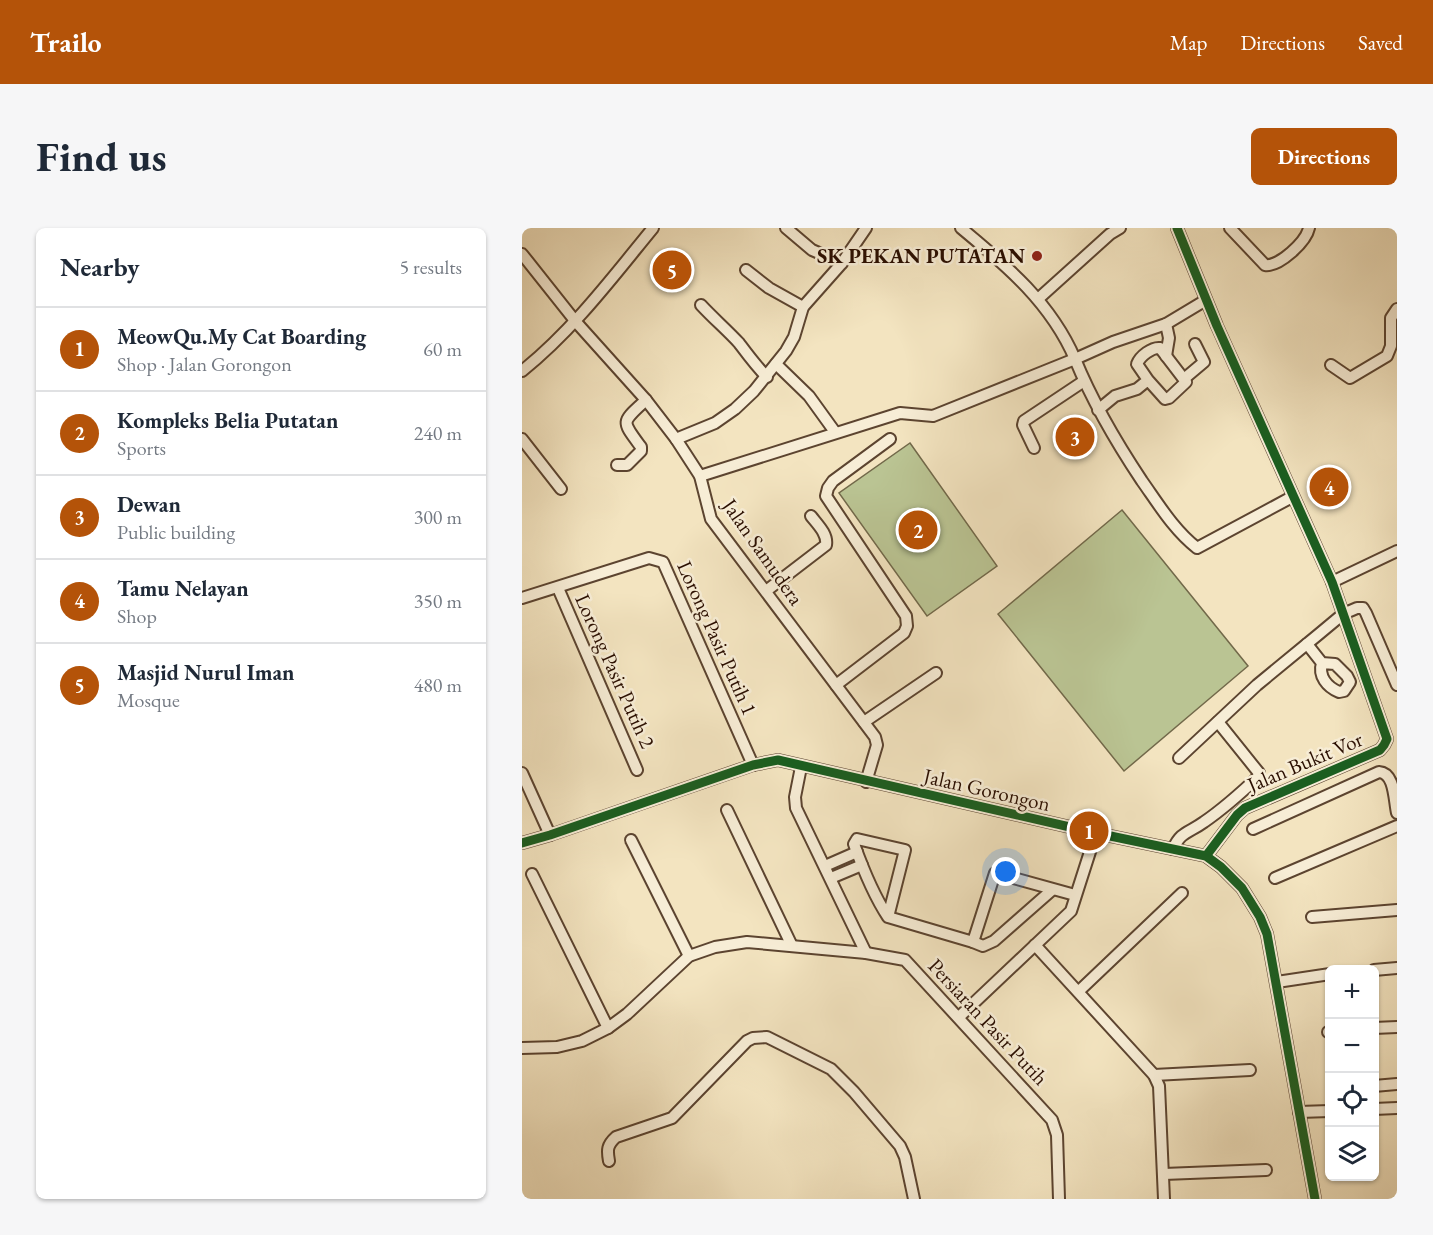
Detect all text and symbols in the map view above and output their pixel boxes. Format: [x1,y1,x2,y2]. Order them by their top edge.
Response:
text: Trailo [30,24,102,60]
text: Map [1170,29,1207,56]
text: Directions [1240,29,1325,56]
text: Saved [1358,29,1403,56]
button: Directions [1251,128,1397,185]
text: Find us [36,129,167,184]
place label: SK PEKAN PUTATAN [817,242,1025,269]
pin: 5 [652,248,692,292]
marker: SK PEKAN PUTATAN [1030,249,1044,263]
text: Nearby [60,250,140,284]
text: 5 results [399,254,462,280]
text: MeowQu.My Cat Boarding [117,322,366,351]
text: 1 [74,336,85,362]
text: 60 m [423,336,462,362]
text: Shop · Jalan Gorongon [117,351,292,377]
text: Kompleks Belia Putatan [117,406,338,435]
pin: 3 [1056,414,1094,460]
text: 2 [74,420,85,446]
text: 240 m [414,420,462,446]
text: Sports [117,435,166,461]
pin: 4 [1310,464,1348,510]
text: Dewan [117,490,181,519]
street label: Jalan Samudera [716,492,810,611]
text: 3 [74,504,85,530]
text: 300 m [414,504,462,530]
pin: 2 [898,508,938,552]
text: Public building [117,519,235,545]
street label: Lorong Pasir Putih 1 [671,556,764,719]
text: Tamu Nelayan [117,574,249,603]
text: 4 [74,588,85,614]
text: 350 m [414,588,462,614]
street label: Lorong Pasir Putih 2 [569,589,662,752]
text: Shop [117,603,157,629]
text: Masjid Nurul Iman [117,658,295,687]
text: 5 [74,672,85,698]
text: 480 m [414,672,462,698]
text: Mosque [117,687,180,713]
street label: Jalan Bukit Vor [1241,725,1367,799]
street label: Jalan Gorongon [919,761,1053,817]
pin: 1 [1070,808,1108,854]
your location [991,857,1020,886]
street label: Persiaran Pasir Putih [923,952,1054,1091]
map controls [1325,965,1379,1181]
button: + [1325,965,1379,1019]
button: − [1325,1019,1379,1073]
button: locate [1325,1073,1379,1127]
button: layers [1325,1127,1379,1181]

